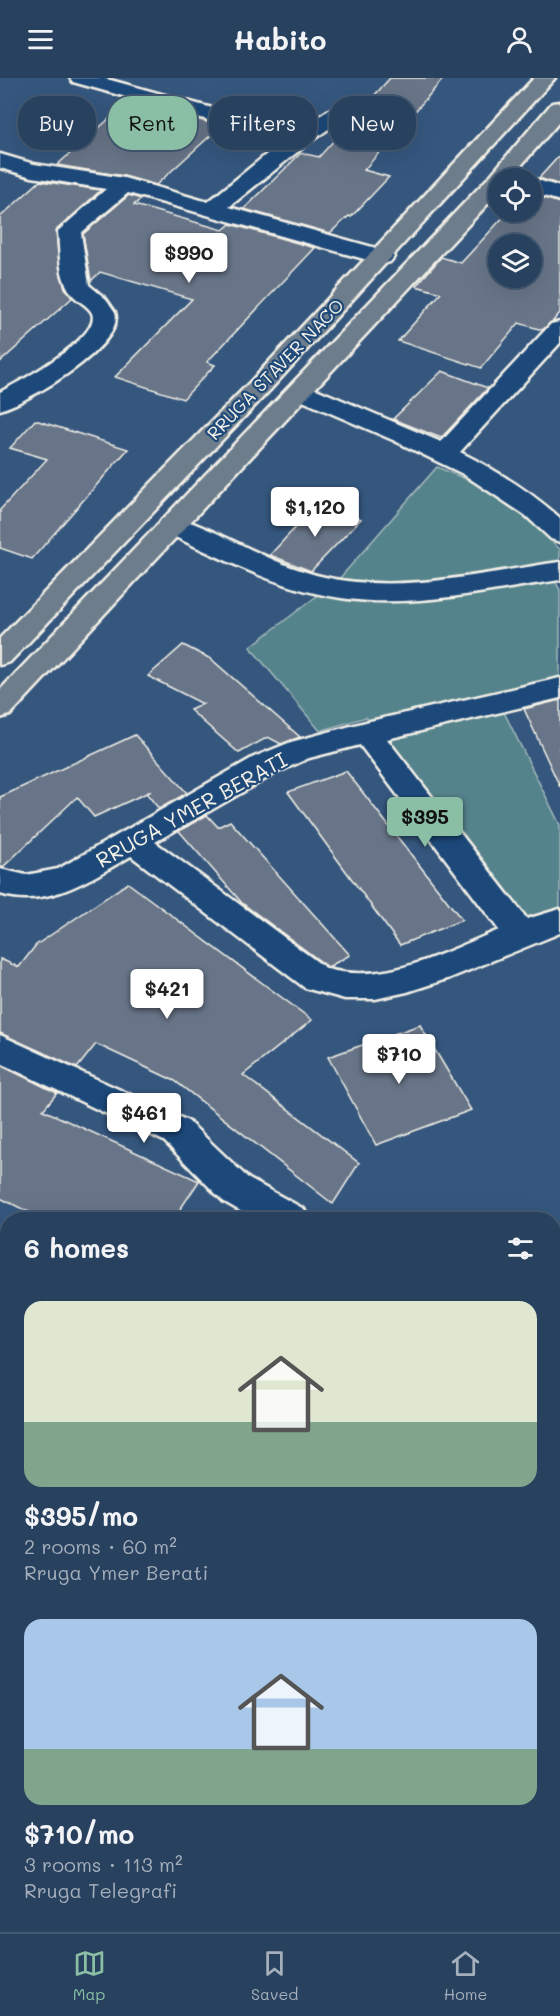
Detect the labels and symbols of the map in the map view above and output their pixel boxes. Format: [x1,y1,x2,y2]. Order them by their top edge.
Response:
pin: $990 [153,233,225,284]
street label: RRUGA STAVER NACO [201,293,349,445]
pin: $1,120 [266,487,364,538]
street label: RRUGA YMER BERATI [91,745,291,873]
pin: $395 [389,797,461,848]
pin: $421 [131,969,203,1020]
pin: $710 [363,1034,435,1085]
pin: $461 [108,1093,180,1144]

